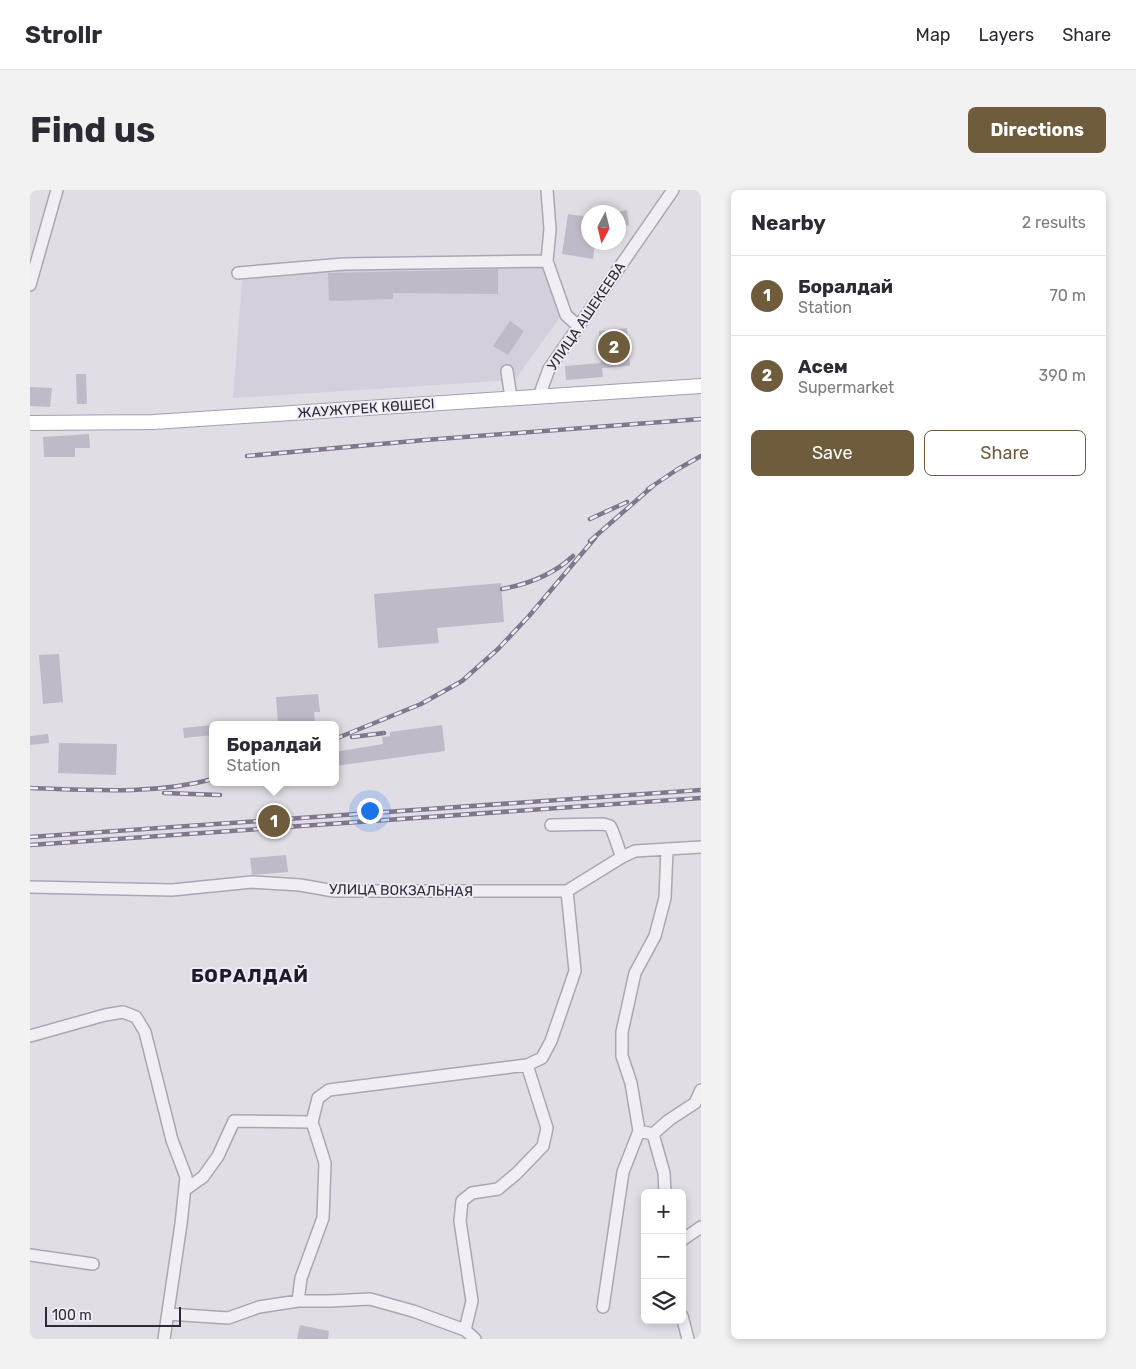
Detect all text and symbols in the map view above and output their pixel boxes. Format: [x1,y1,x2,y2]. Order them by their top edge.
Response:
text: Strollr [25,21,102,49]
text: Map [916,24,951,46]
text: Layers [979,24,1034,46]
text: Share [1062,24,1111,46]
button: Directions [968,107,1106,153]
text: Find us [30,109,155,151]
north arrow [581,205,626,250]
text: Nearby [751,210,826,235]
text: 2 results [1022,213,1086,232]
street label: УЛИЦА АШЕКЕЕВА [544,258,629,374]
text: Боралдай [798,275,893,298]
text: 1 [763,286,771,305]
text: 70 m [1049,286,1086,305]
text: Station [798,298,852,317]
pin: 2 [598,328,630,366]
text: Асем [798,355,848,378]
text: 2 [762,366,772,385]
text: 390 m [1039,366,1086,385]
text: Supermarket [798,378,894,397]
street label: ЖАУЖҮРЕК КӨШЕСІ [297,395,435,422]
button: Save [751,430,914,476]
button: Share [924,430,1086,476]
popup [209,721,339,786]
text: Боралдай [227,733,321,756]
text: Station [227,756,281,775]
your location [357,798,383,824]
pin: 1 [258,802,290,840]
street label: УЛИЦА ВОКЗАЛЬНАЯ [329,881,473,900]
district label: БОРАЛДАЙ [191,964,309,987]
map controls [641,1189,686,1324]
button: + [641,1189,686,1234]
button: − [641,1234,686,1279]
button: layers [641,1279,686,1324]
scale bar [45,1304,181,1327]
text: 100 m [52,1307,92,1324]

